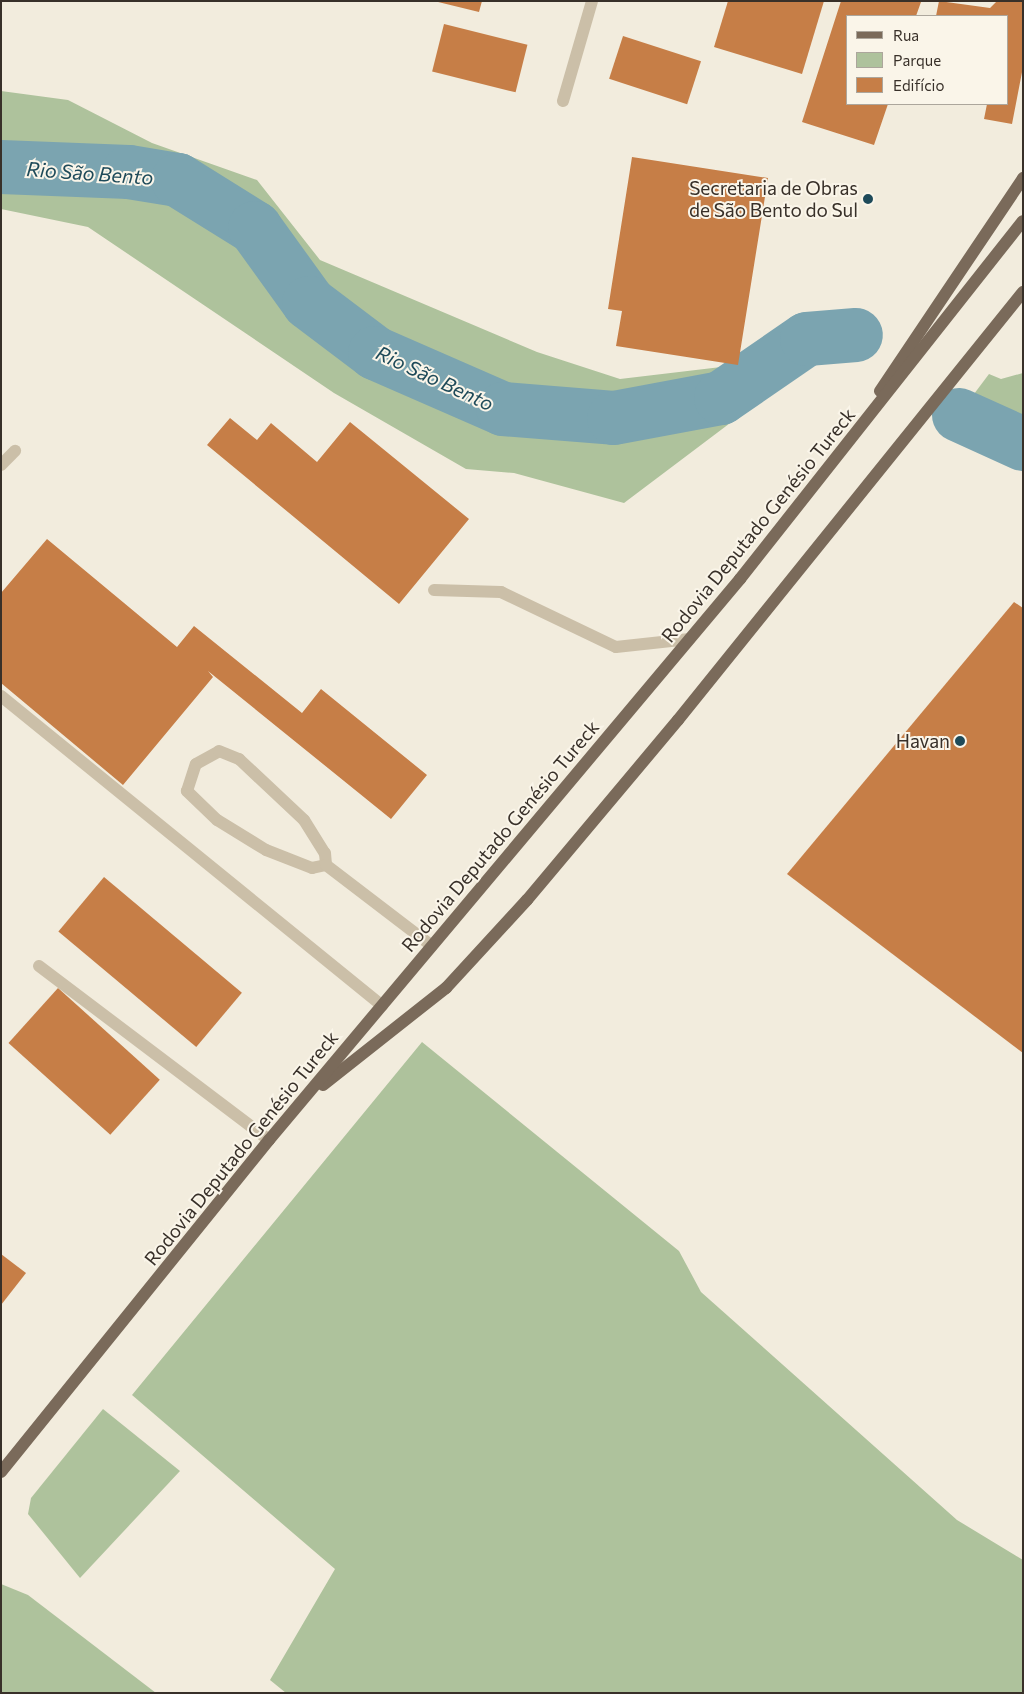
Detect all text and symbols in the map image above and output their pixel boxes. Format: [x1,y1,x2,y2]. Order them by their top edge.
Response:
legend [846,15,1009,105]
text: Rua [893,26,919,44]
text: Parque [893,51,941,69]
text: Edifício [893,76,944,94]
water label: Rio São Bento [26,157,154,189]
place label: Secretaria de Obras de São Bento do Sul [689,177,858,221]
marker: Secretaria de Obras de São Bento do Sul [862,193,874,205]
water label: Rio São Bento [372,340,498,416]
street label: Rodovia Deputado Genésio Tureck [656,403,860,647]
street label: Rodovia Deputado Genésio Tureck [397,716,603,956]
place label: Havan [896,730,950,752]
marker: Havan [954,735,966,747]
street label: Rodovia Deputado Genésio Tureck [139,1026,343,1270]

